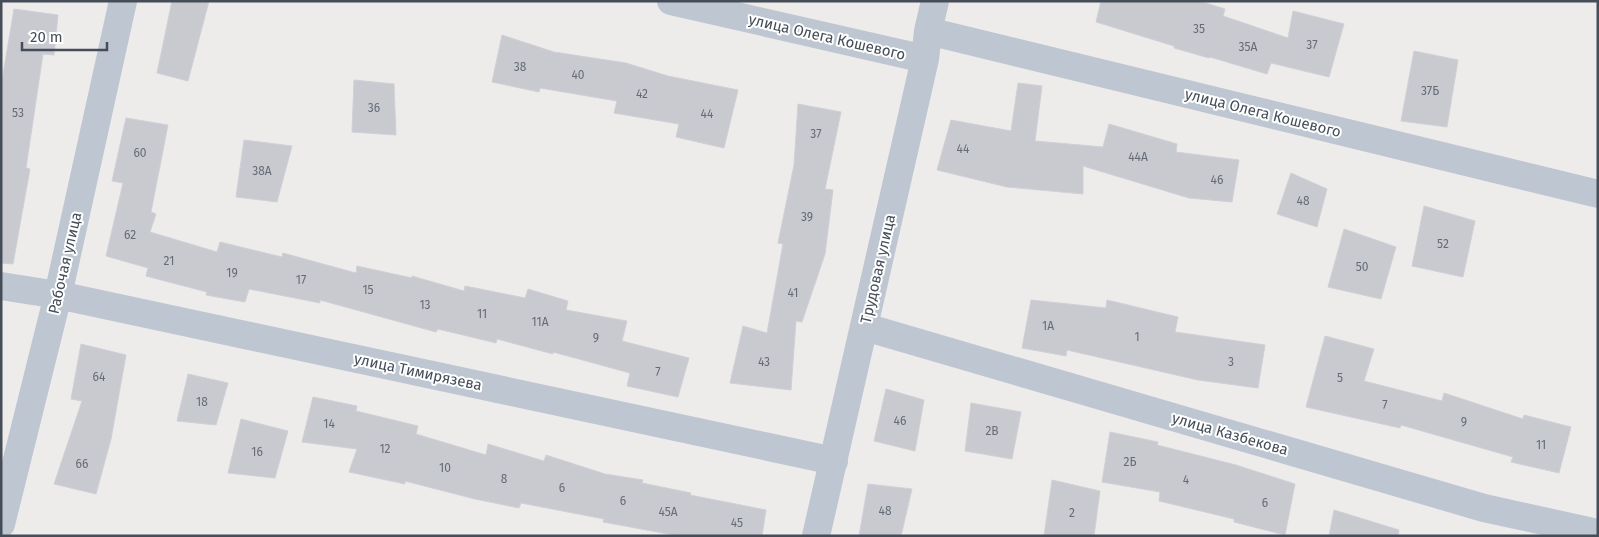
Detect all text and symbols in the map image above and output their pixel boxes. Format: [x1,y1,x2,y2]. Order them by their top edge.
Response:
street label: улица Олега Кошевого [747,10,907,64]
scale bar [22,20,108,52]
house number: 35 [1193,22,1205,36]
text: 20 m [30,28,63,46]
house number: 37 [1306,38,1318,52]
house number: 35А [1239,40,1258,54]
house number: 38 [514,60,527,74]
house number: 40 [571,68,585,82]
house number: 37Б [1421,84,1439,98]
street label: улица Олега Кошевого [1183,85,1343,141]
house number: 42 [636,87,648,101]
house number: 36 [368,101,380,115]
house number: 53 [12,106,24,120]
house number: 44 [701,107,714,121]
house number: 37 [810,127,822,141]
house number: 44 [957,142,970,156]
house number: 60 [133,146,147,160]
house number: 44А [1128,150,1148,164]
house number: 38А [252,164,272,178]
house number: 46 [1211,173,1223,187]
house number: 48 [1297,194,1310,208]
street label: Рабочая улица [45,210,85,316]
house number: 39 [801,210,813,224]
street label: Трудовая улица [857,213,899,325]
house number: 62 [124,228,136,242]
house number: 52 [1437,237,1449,251]
house number: 21 [164,254,174,268]
house number: 50 [1356,260,1369,274]
house number: 19 [226,266,238,280]
house number: 17 [296,273,306,287]
house number: 15 [362,283,374,297]
house number: 41 [788,286,798,300]
house number: 13 [419,298,431,312]
house number: 11 [477,307,487,321]
house number: 11А [531,315,549,329]
house number: 1А [1042,319,1054,333]
house number: 1 [1134,330,1140,344]
house number: 9 [593,331,599,345]
street label: улица Тимирязева [352,350,484,394]
house number: 43 [758,355,770,369]
house number: 3 [1228,355,1234,369]
house number: 7 [655,365,661,379]
house number: 64 [93,370,106,384]
house number: 5 [1337,371,1343,385]
house number: 18 [196,395,208,409]
house number: 7 [1382,398,1388,412]
street label: улица Казбекова [1170,409,1290,459]
house number: 46 [894,414,906,428]
house number: 9 [1461,415,1467,429]
house number: 14 [323,417,335,431]
house number: 2В [985,424,999,438]
house number: 11 [1536,438,1546,452]
house number: 12 [379,442,391,456]
house number: 16 [251,445,263,459]
house number: 2Б [1124,455,1136,469]
house number: 66 [76,457,88,471]
house number: 10 [439,461,451,475]
house number: 8 [501,472,508,486]
house number: 4 [1183,473,1190,487]
house number: 6 [559,481,565,495]
house number: 6 [620,494,626,508]
house number: 6 [1262,496,1268,510]
house number: 48 [879,504,892,518]
house number: 45А [658,505,678,519]
house number: 2 [1069,506,1075,520]
house number: 45 [731,516,743,530]

